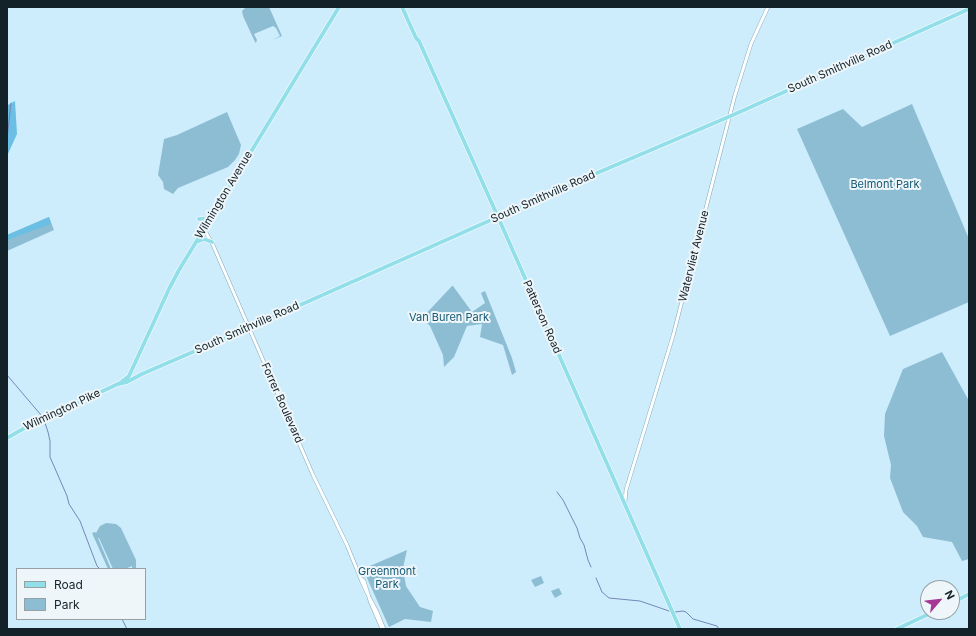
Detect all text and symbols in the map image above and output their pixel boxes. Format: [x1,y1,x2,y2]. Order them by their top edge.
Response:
street label: South Smithville Road [786,38,894,96]
street label: Wilmington Avenue [193,149,255,241]
street label: South Smithville Road [489,168,597,226]
park label: Belmont Park [850,178,920,192]
street label: Watervliet Avenue [676,209,712,303]
street label: Patterson Road [520,278,564,356]
street label: South Smithville Road [193,299,301,357]
park label: Van Buren Park [409,311,489,325]
street label: Forrer Boulevard [258,361,306,445]
street label: Wilmington Pike [21,386,103,434]
park label: Greenmont Park [358,565,416,591]
legend [16,568,146,620]
text: Road [54,577,83,592]
north arrow [920,580,960,620]
text: N [942,588,958,602]
text: Park [54,597,80,612]

